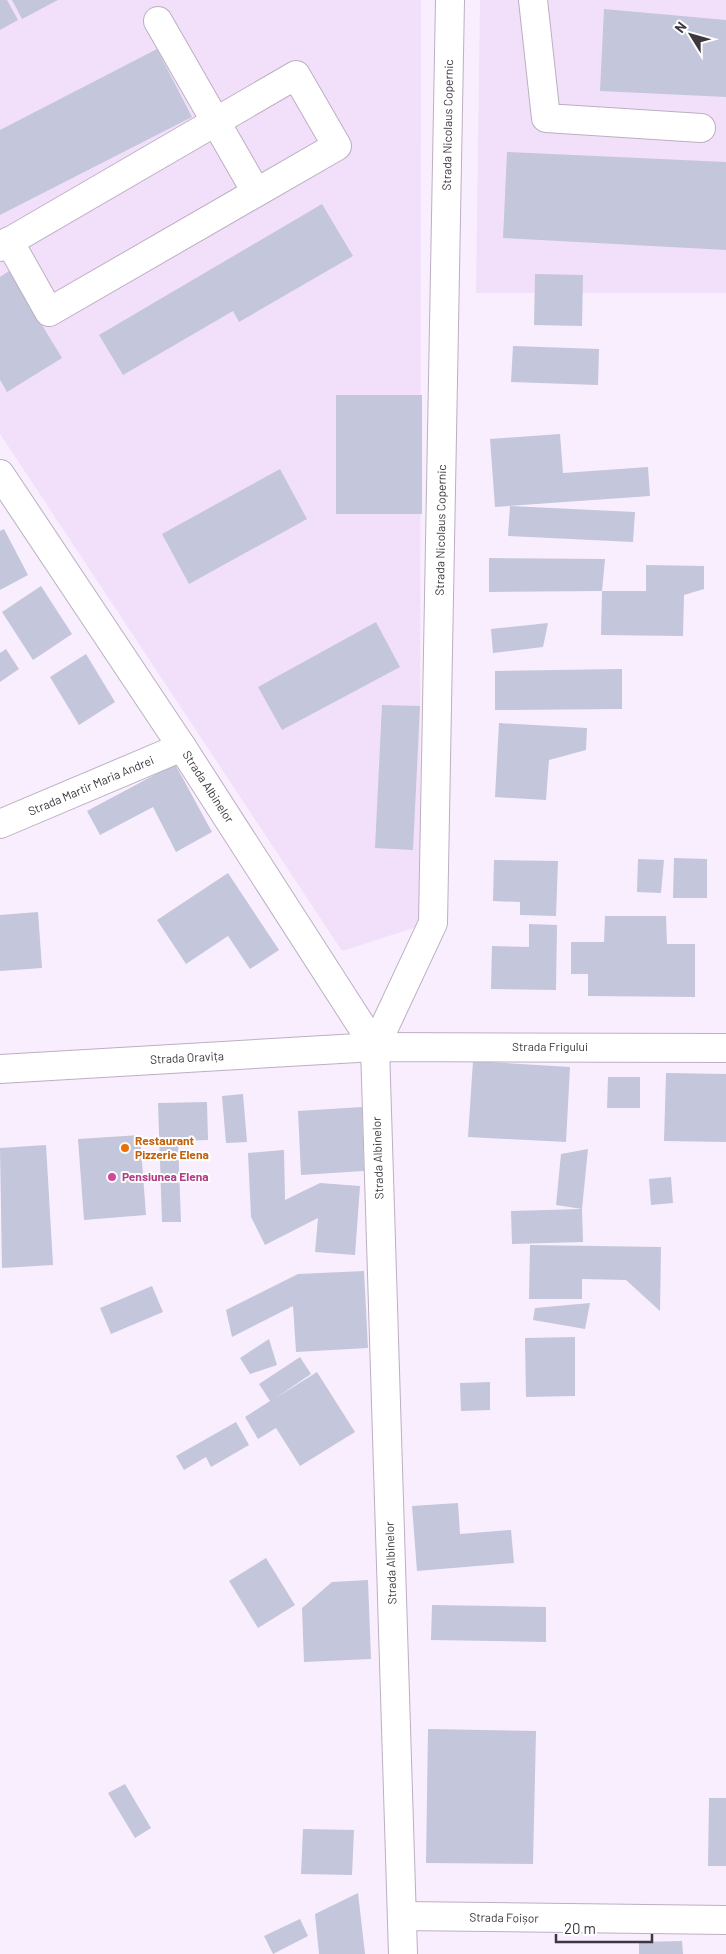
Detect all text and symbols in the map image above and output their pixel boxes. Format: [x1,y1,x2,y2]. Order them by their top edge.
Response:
north arrow [666,10,716,60]
text: N [671,18,690,36]
street label: Strada Nicolaus Copernic [439,59,455,191]
street label: Strada Nicolaus Copernic [432,464,448,596]
street label: Strada Albinelor [180,748,238,826]
street label: Strada Martir Maria Andrei [26,752,156,818]
street label: Strada Frigului [512,1039,588,1053]
street label: Strada Oravița [150,1048,224,1066]
street label: Strada Albinelor [369,1116,385,1200]
place label: Restaurant Pizzerie Elena [135,1133,209,1161]
marker: Restaurant Pizzerie Elena [119,1142,131,1154]
place label: Pensiunea Elena [122,1169,209,1183]
marker: Pensiunea Elena [106,1171,118,1183]
street label: Strada Albinelor [382,1521,398,1605]
street label: Strada Foișor [469,1909,540,1925]
scale bar [556,1912,652,1944]
text: 20 m [564,1919,596,1937]

